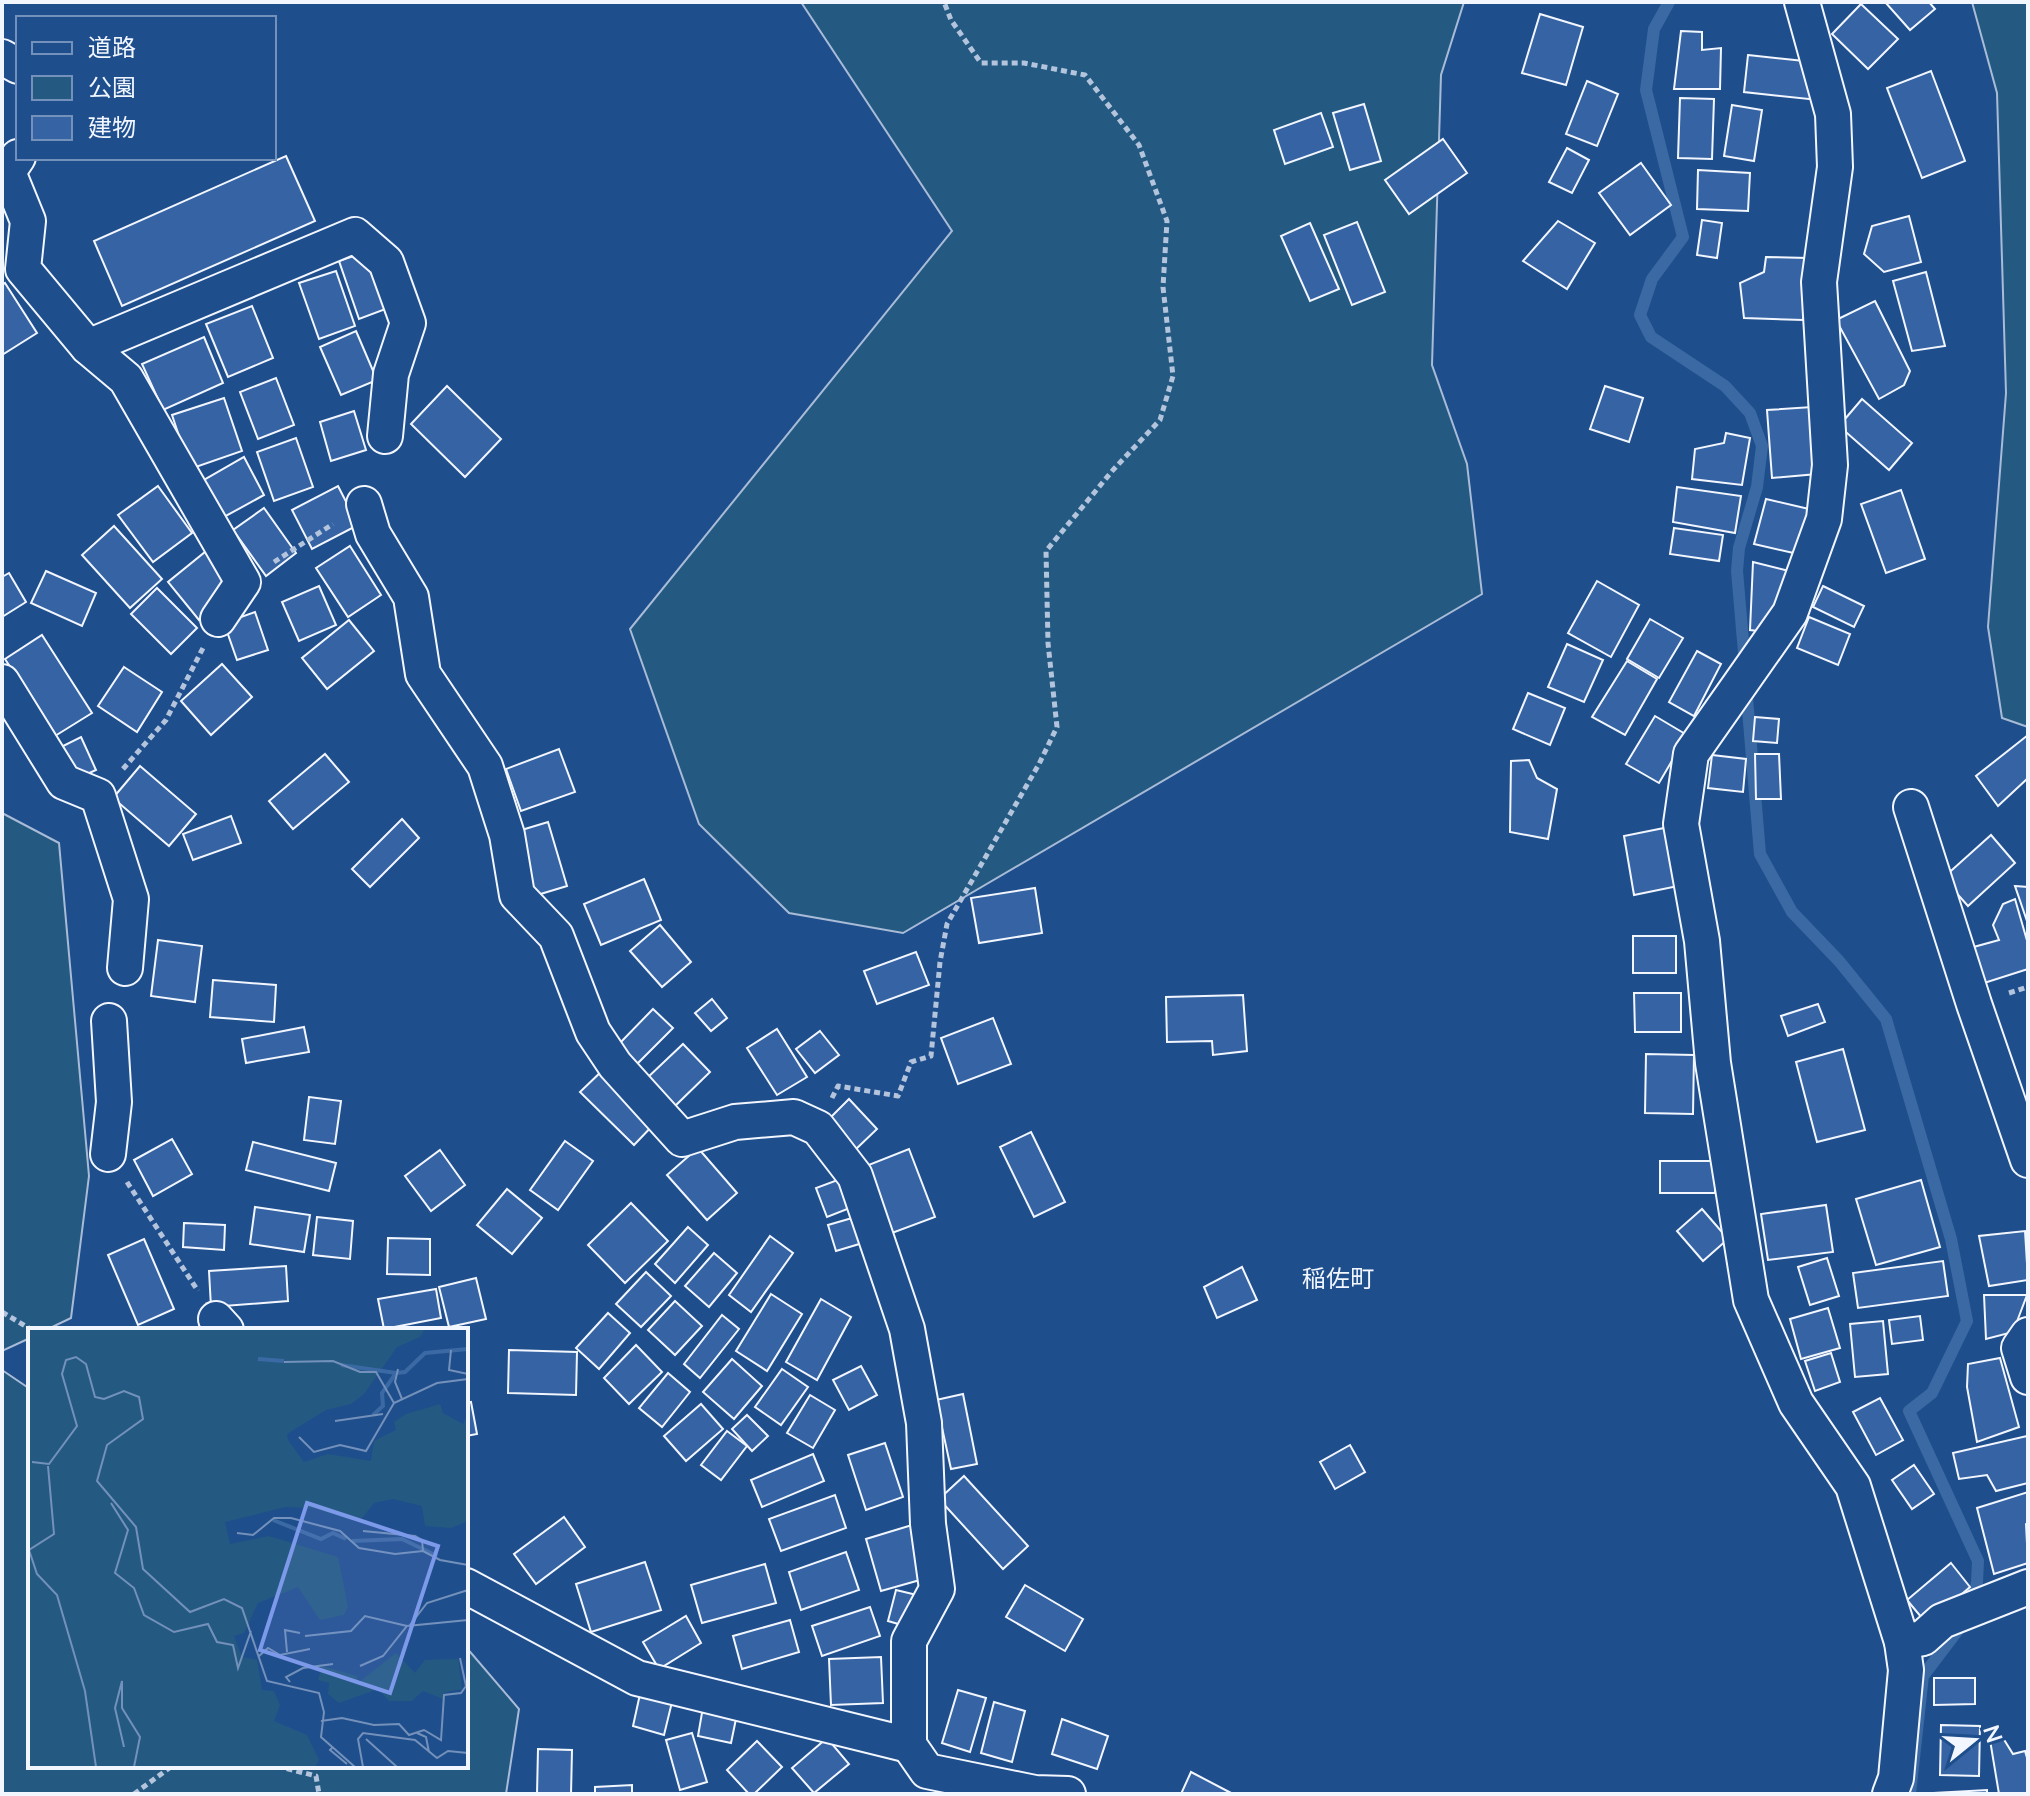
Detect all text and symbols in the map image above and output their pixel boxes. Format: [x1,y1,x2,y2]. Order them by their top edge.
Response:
legend [16,16,276,160]
text: 道路 [88,32,136,61]
text: 公園 [88,72,136,101]
text: 建物 [88,112,136,141]
district label: 稲佐町 [1302,1263,1374,1292]
inset map [28,1328,468,1768]
north arrow [1934,1700,2014,1780]
text: N [1978,1721,2009,1746]

